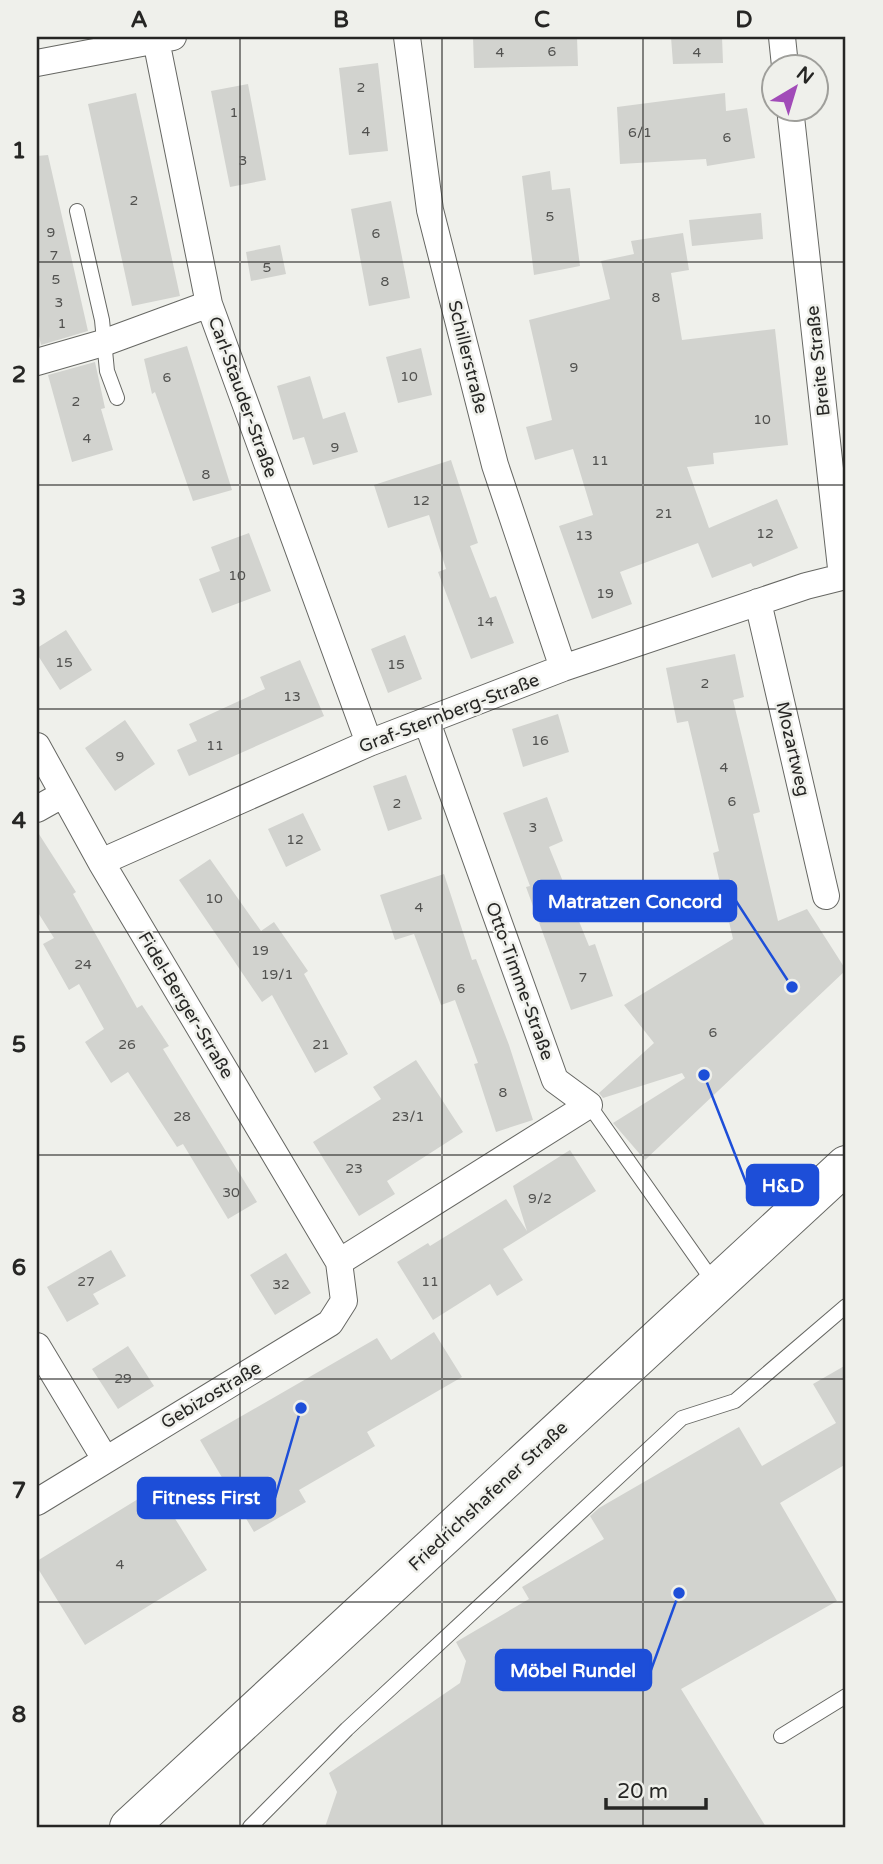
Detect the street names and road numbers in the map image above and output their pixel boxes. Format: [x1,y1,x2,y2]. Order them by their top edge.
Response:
street label: Schillerstraße [443,298,493,416]
street label: Breite Straße [801,305,835,417]
street label: Carl-Stauder-Straße [204,314,282,480]
street label: Graf-Sternberg-Straße [356,668,542,758]
street label: Mozartweg [771,700,815,798]
street label: Otto-Timme-Straße [481,899,559,1063]
street label: Fidel-Berger-Straße [133,927,239,1083]
street label: Gebizostraße [157,1356,265,1434]
street label: Friedrichshafener Straße [404,1416,572,1576]

